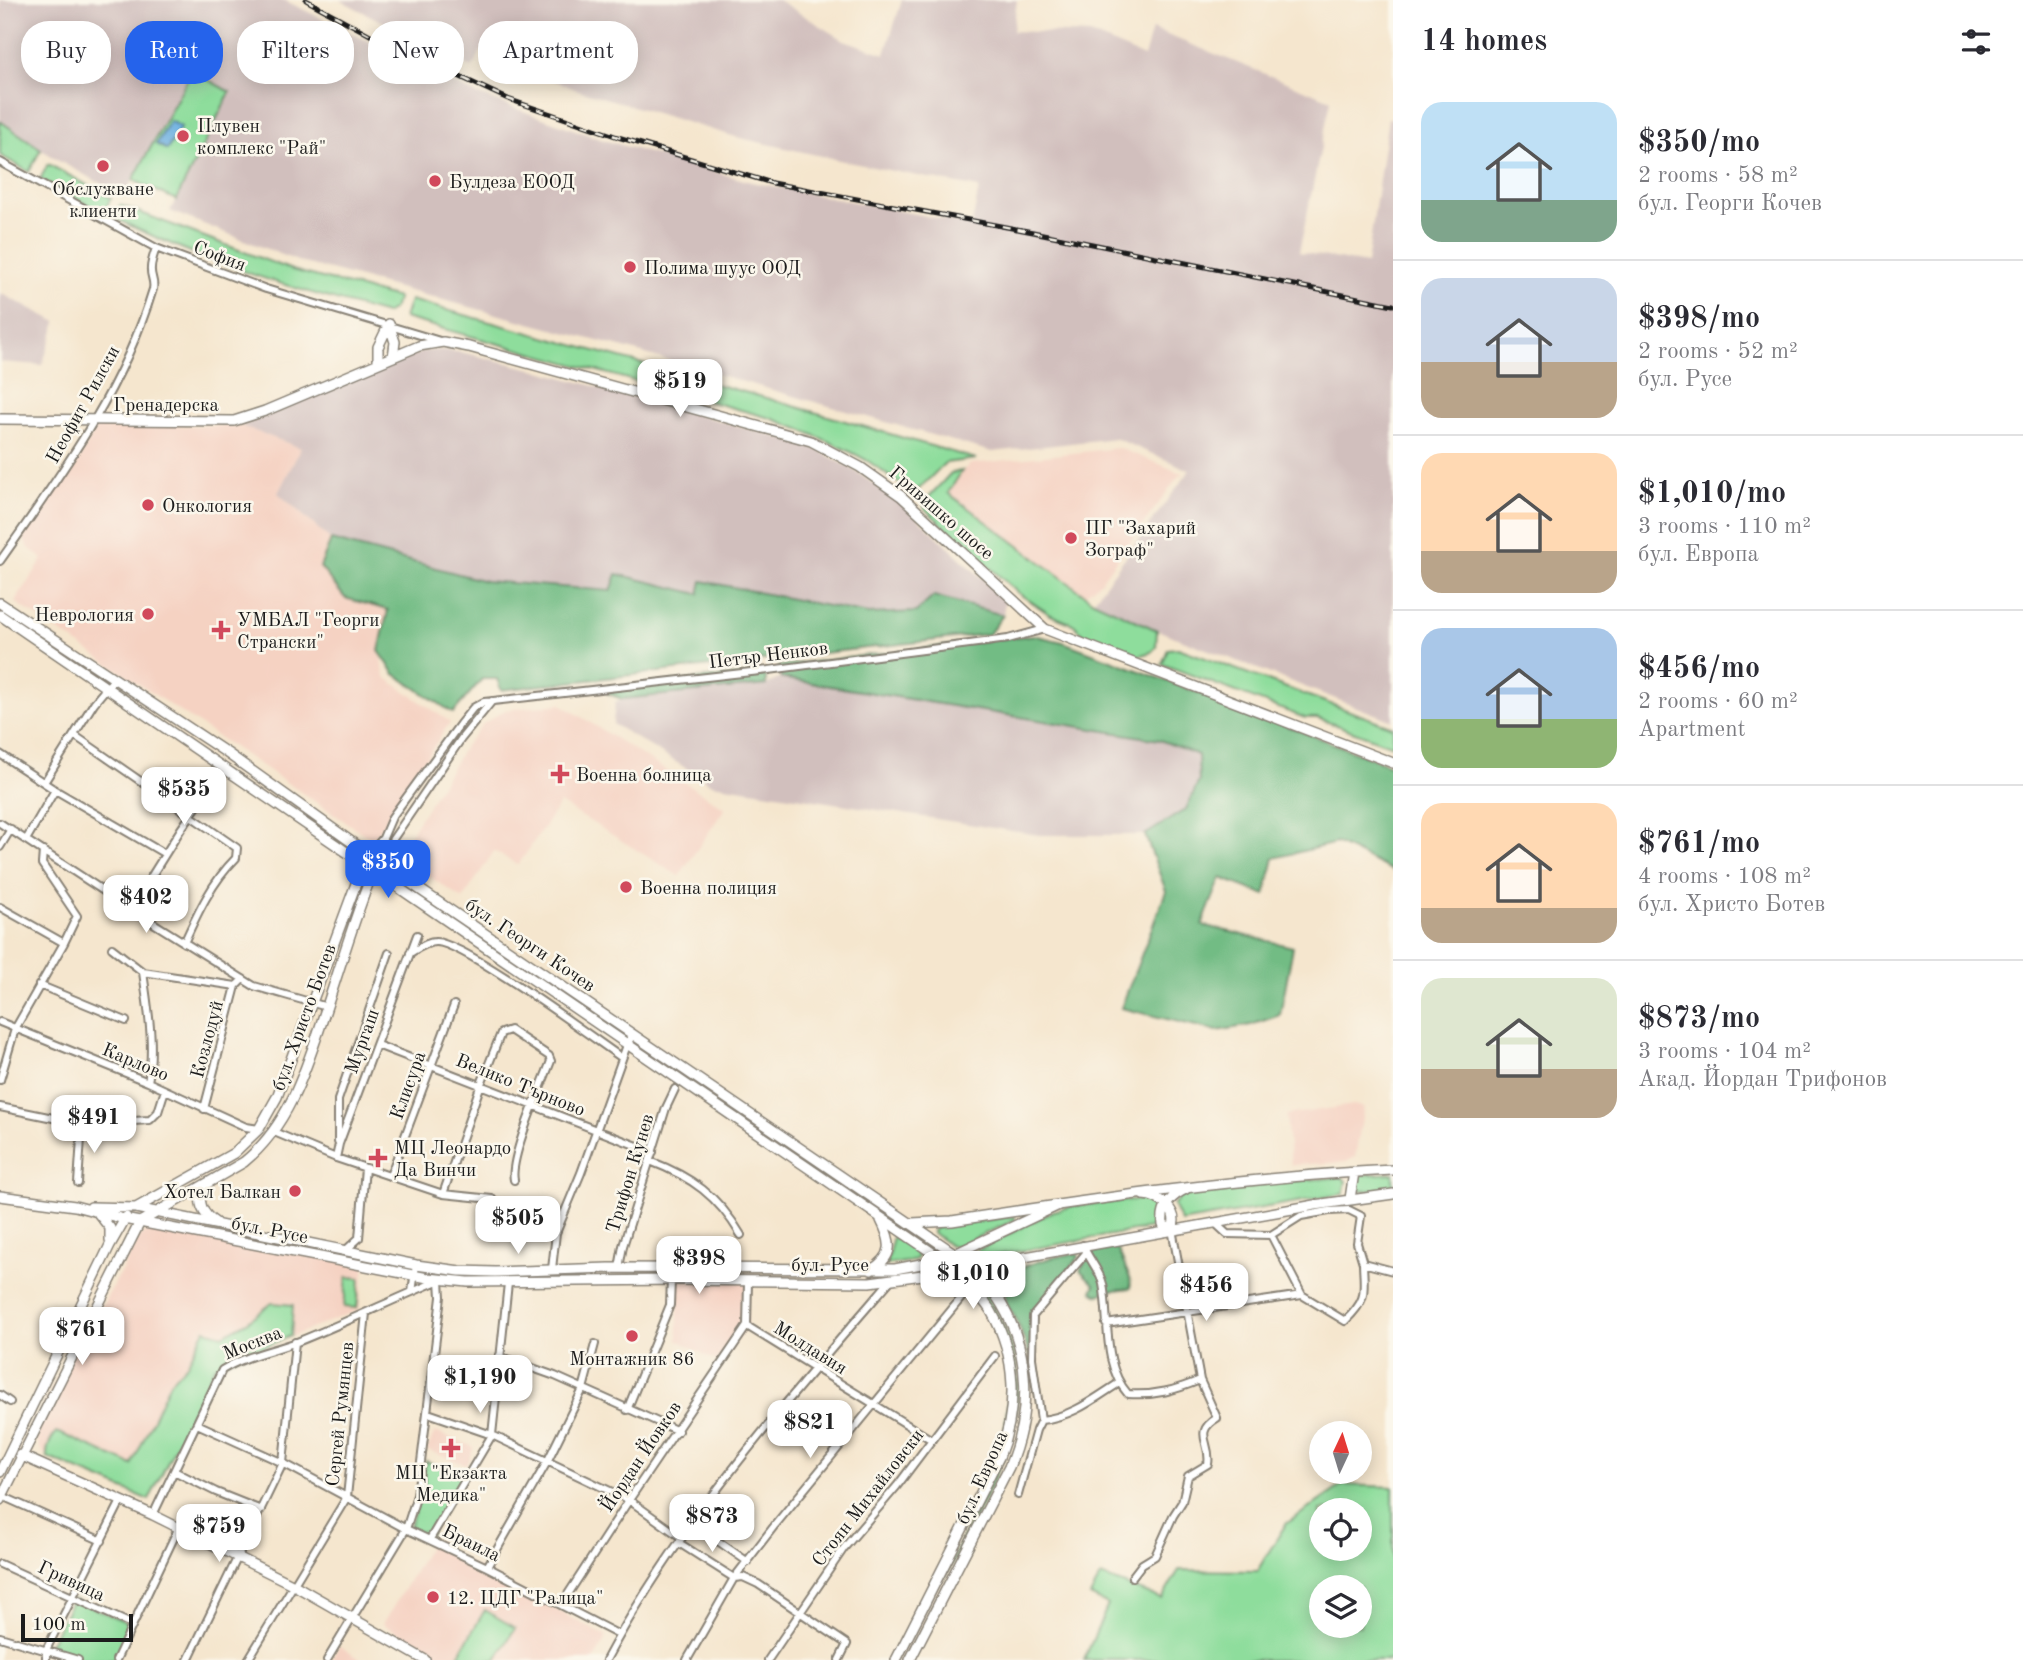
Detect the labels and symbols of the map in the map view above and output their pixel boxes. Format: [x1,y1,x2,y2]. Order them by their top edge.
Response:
place label: Плувен комплекс "Рай" [197,118,326,159]
marker: Плувен комплекс "Рай" [175,128,191,144]
marker: Обслужване клиенти [95,158,111,174]
marker: Булдеза ЕООД [427,173,443,189]
place label: Булдеза ЕООД [449,174,575,193]
place label: Обслужване клиенти [52,181,154,222]
street label: София [190,239,248,276]
marker: Полима шуус ООД [622,259,638,275]
place label: Полима шуус ООД [644,260,801,279]
street label: Неофит Рилски [44,343,124,467]
pin: $519 [639,360,721,419]
street label: Гренадерска [113,397,220,416]
street label: Гривишко шосе [885,464,996,564]
marker: Онкология [140,497,156,513]
place label: Онкология [162,498,252,517]
place label: ПГ "Захарий Зограф" [1085,520,1196,561]
marker: ПГ "Захарий Зограф" [1063,530,1079,546]
marker: Неврология [140,606,156,622]
place label: Неврология [35,607,134,626]
place label: УМБАЛ "Георги Странски" [237,612,380,653]
marker: УМБАЛ "Георги Странски" [211,620,231,640]
street label: Петър Ненков [708,640,829,673]
marker: Военна болница [550,764,570,784]
place label: Военна болница [576,767,712,786]
pin: $535 [143,768,225,827]
pin: $350 [347,841,429,900]
pin: $402 [105,876,187,935]
marker: Военна полиция [618,879,634,895]
place label: Военна полиция [640,880,777,899]
street label: бул. Георги Кочев [461,896,598,996]
street label: бул. Христо Ботев [270,942,341,1094]
street label: Козлодуй [189,999,228,1081]
street label: Мургаш [343,1007,384,1077]
street label: Карлово [99,1041,171,1086]
street label: Клисура [388,1049,431,1123]
street label: Велико Търново [453,1052,588,1121]
pin: $491 [53,1096,135,1155]
street label: Трифон Кунев [604,1112,659,1236]
place label: МЦ Леонардо Да Винчи [394,1140,511,1181]
marker: МЦ Леонардо Да Винчи [368,1148,388,1168]
marker: Хотел Балкан [287,1183,303,1199]
place label: Хотел Балкан [164,1184,281,1203]
pin: $505 [477,1196,559,1256]
street label: бул. Русе [230,1215,309,1248]
pin: $398 [658,1236,740,1296]
pin: $1,010 [916,1252,1030,1311]
street label: бул. Русе [791,1257,869,1276]
pin: $456 [1165,1264,1247,1323]
pin: $761 [41,1308,123,1367]
street label: Молдавия [770,1319,850,1379]
street label: Москва [221,1324,286,1365]
marker: Монтажник 86 [624,1328,640,1344]
street label: Сергей Румянцев [324,1341,359,1488]
place label: Монтажник 86 [569,1351,695,1370]
pin: $1,190 [423,1356,537,1415]
street label: Йордан Йовков [595,1396,686,1516]
pin: $821 [769,1400,851,1460]
north arrow [1309,1421,1372,1484]
street label: Стоян Михайловски [810,1426,928,1571]
street label: бул. Европа [954,1428,1013,1528]
marker: МЦ "Екзакта Медика" [441,1438,461,1458]
place label: МЦ "Екзакта Медика" [395,1465,508,1506]
pin: $873 [671,1494,753,1554]
pin: $759 [178,1504,260,1564]
street label: Браила [439,1522,503,1567]
street label: Гривица [34,1559,108,1606]
marker: 12. ЦДГ "Ралица" [425,1589,441,1605]
place label: 12. ЦДГ "Ралица" [447,1590,604,1609]
scale bar [21,1611,133,1643]

